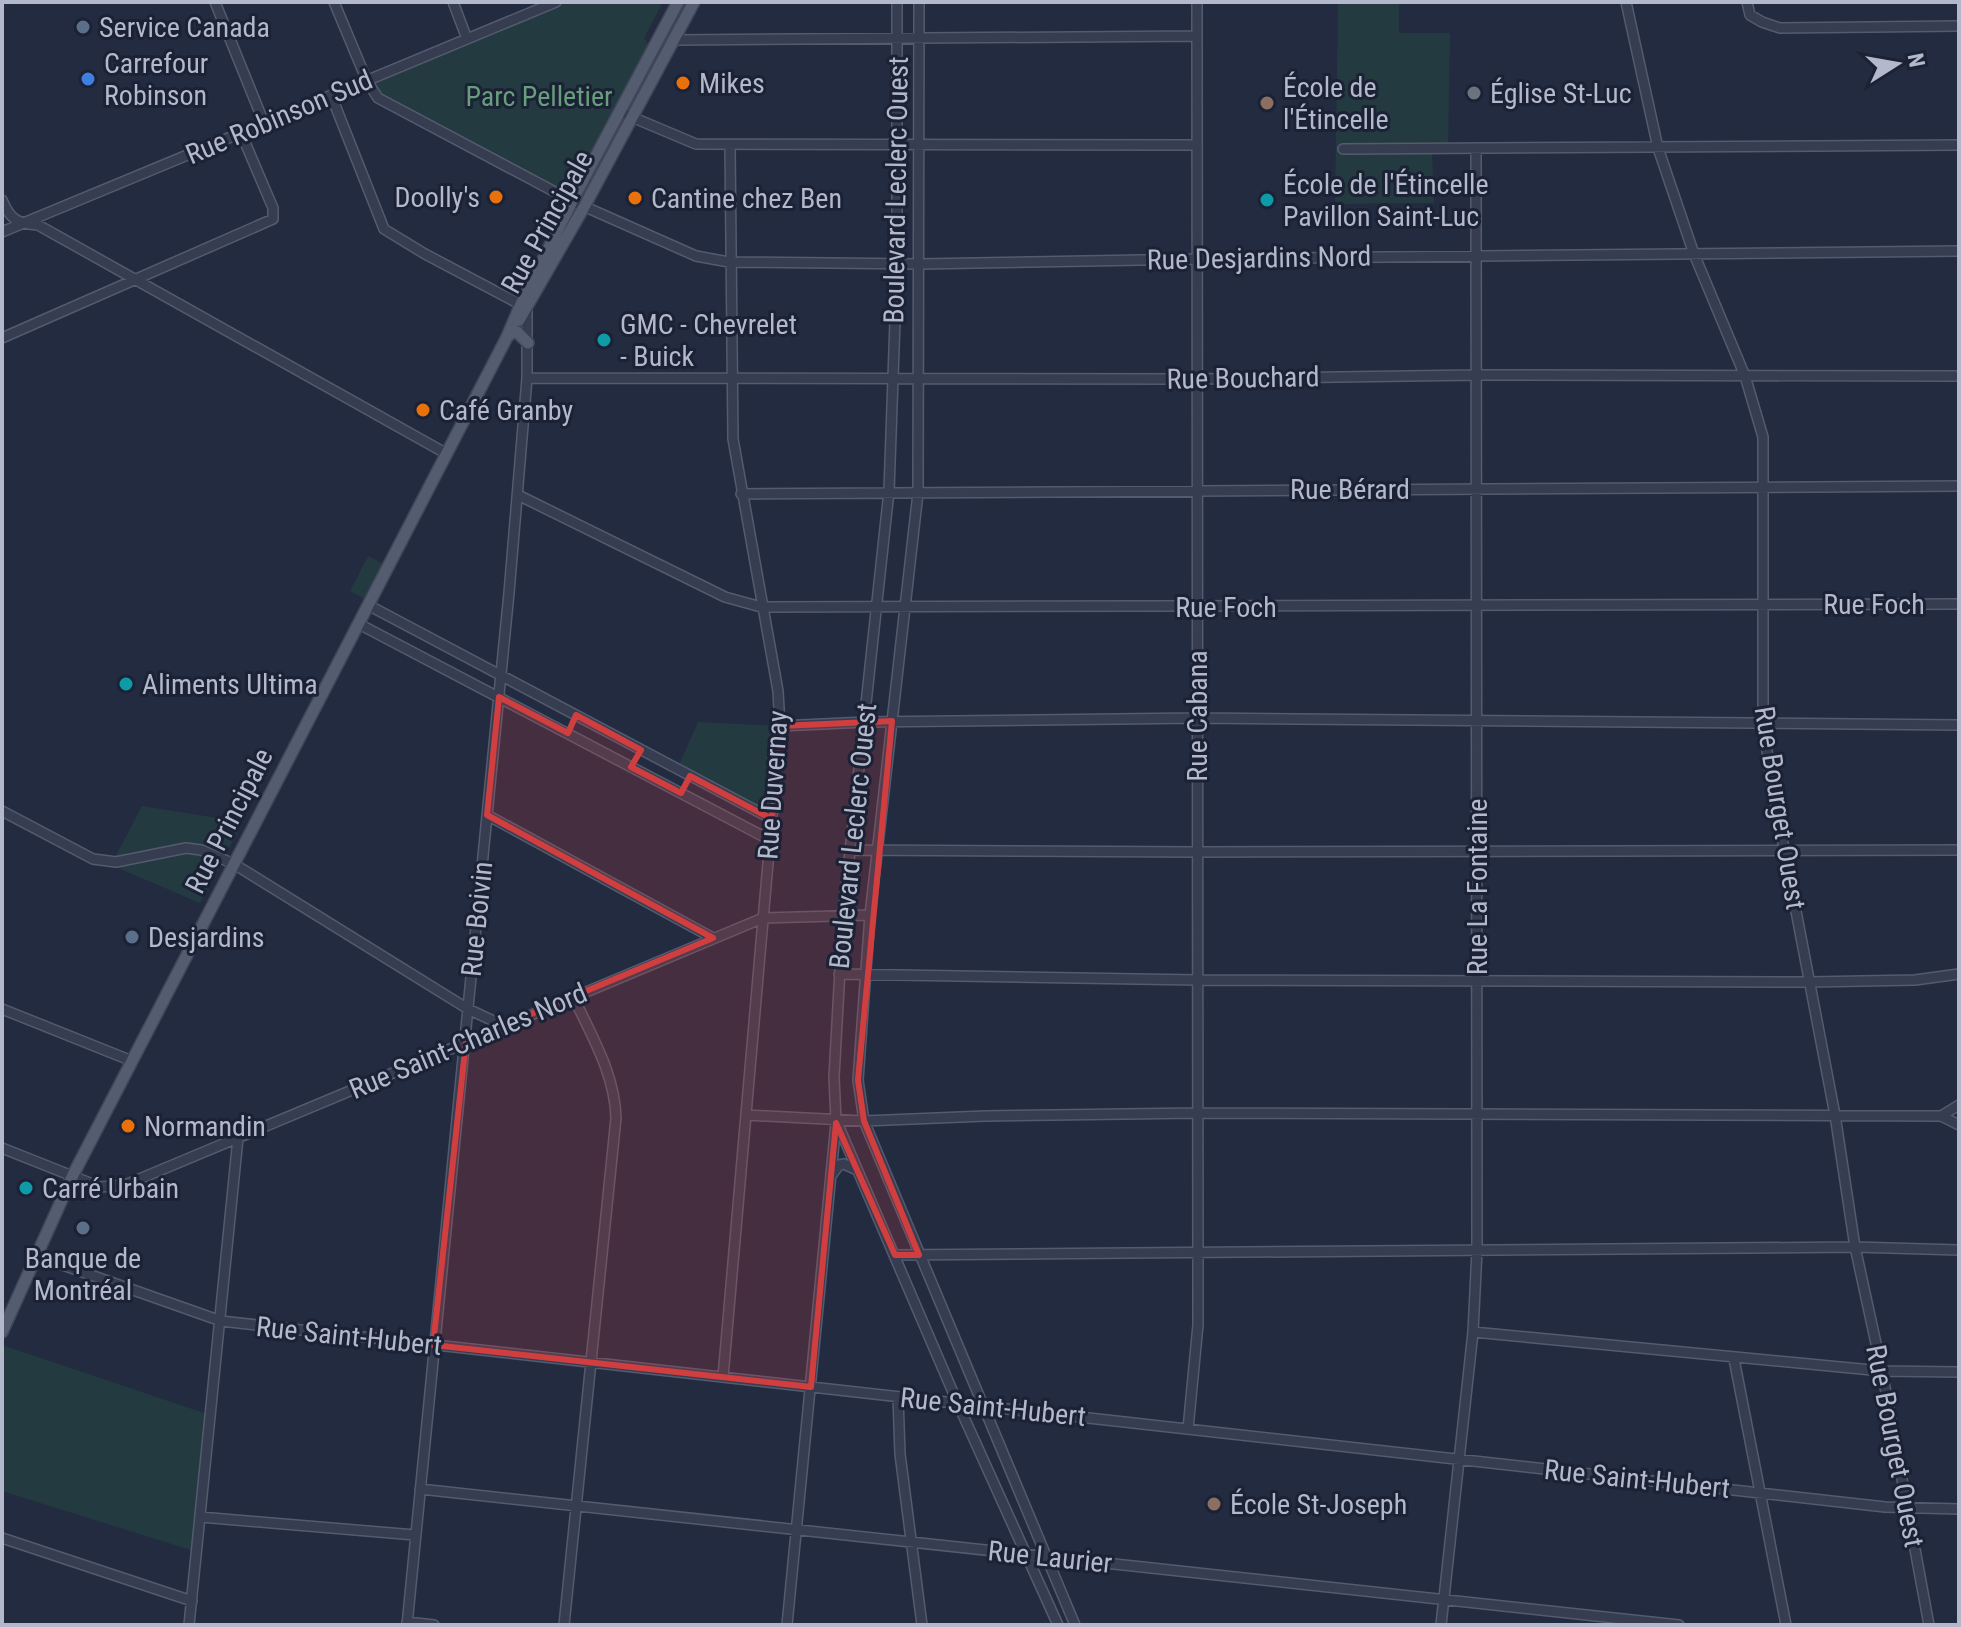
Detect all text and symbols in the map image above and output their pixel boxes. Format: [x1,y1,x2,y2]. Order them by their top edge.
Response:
place label: Service Canada [99,11,270,44]
marker: Service Canada [74,18,92,36]
north arrow [1857,24,1937,104]
place label: Carrefour Robinson [104,47,208,112]
text: N [1903,51,1930,69]
street label: Boulevard Leclerc Ouest [877,56,915,324]
street label: Rue Robinson Sud [181,63,377,171]
place label: Mikes [699,67,765,100]
marker: Carrefour Robinson [79,70,97,88]
place label: École de l'Étincelle [1283,71,1389,136]
marker: Mikes [674,74,692,92]
place label: Église St-Luc [1490,77,1632,110]
park label: Parc Pelletier [465,80,613,113]
marker: Église St-Luc [1465,84,1483,102]
marker: École de l'Étincelle [1258,94,1276,112]
street label: Rue Principale [494,145,600,299]
place label: École de l'Étincelle Pavillon Saint-Luc [1283,168,1489,233]
place label: Doolly's [395,181,480,214]
place label: Cantine chez Ben [651,182,842,215]
marker: Doolly's [487,188,505,206]
marker: Cantine chez Ben [626,189,644,207]
marker: École de l'Étincelle Pavillon Saint-Luc [1258,191,1276,209]
street label: Rue Desjardins Nord [1147,240,1371,276]
place label: GMC - Chevrelet - Buick [620,308,797,373]
marker: GMC - Chevrelet - Buick [595,331,613,349]
street label: Rue Bouchard [1166,360,1320,396]
place label: Café Granby [439,394,574,427]
marker: Café Granby [414,401,432,419]
street label: Rue Bérard [1290,473,1410,506]
street label: Rue Foch [1823,588,1925,621]
street label: Rue Foch [1175,591,1277,624]
street label: Rue Cabana [1181,650,1214,782]
place label: Aliments Ultima [142,668,318,701]
marker: Aliments Ultima [117,675,135,693]
street label: Boulevard Leclerc Ouest [823,701,883,971]
street label: Rue Bourget Ouest [1748,704,1812,912]
street label: Rue Duvernay [751,709,795,861]
street label: Rue Principale [178,743,280,899]
street label: Rue La Fontaine [1461,799,1494,975]
street label: Rue Boivin [455,860,499,978]
place label: Desjardins [148,921,264,954]
marker: Desjardins [123,928,141,946]
street label: Rue Saint-Charles Nord [344,976,592,1106]
place label: Normandin [144,1110,266,1143]
marker: Normandin [119,1117,137,1135]
place label: Carré Urbain [42,1172,179,1205]
marker: Carré Urbain [17,1179,35,1197]
marker: Banque de Montréal [74,1219,92,1237]
place label: Banque de Montréal [25,1242,141,1307]
street label: Rue Saint-Hubert [255,1310,443,1362]
street label: Rue Bourget Ouest [1859,1342,1931,1550]
street label: Rue Saint-Hubert [899,1381,1087,1433]
street label: Rue Saint-Hubert [1543,1453,1731,1505]
place label: École St-Joseph [1230,1488,1407,1521]
marker: École St-Joseph [1205,1495,1223,1513]
street label: Rue Laurier [986,1534,1114,1580]

